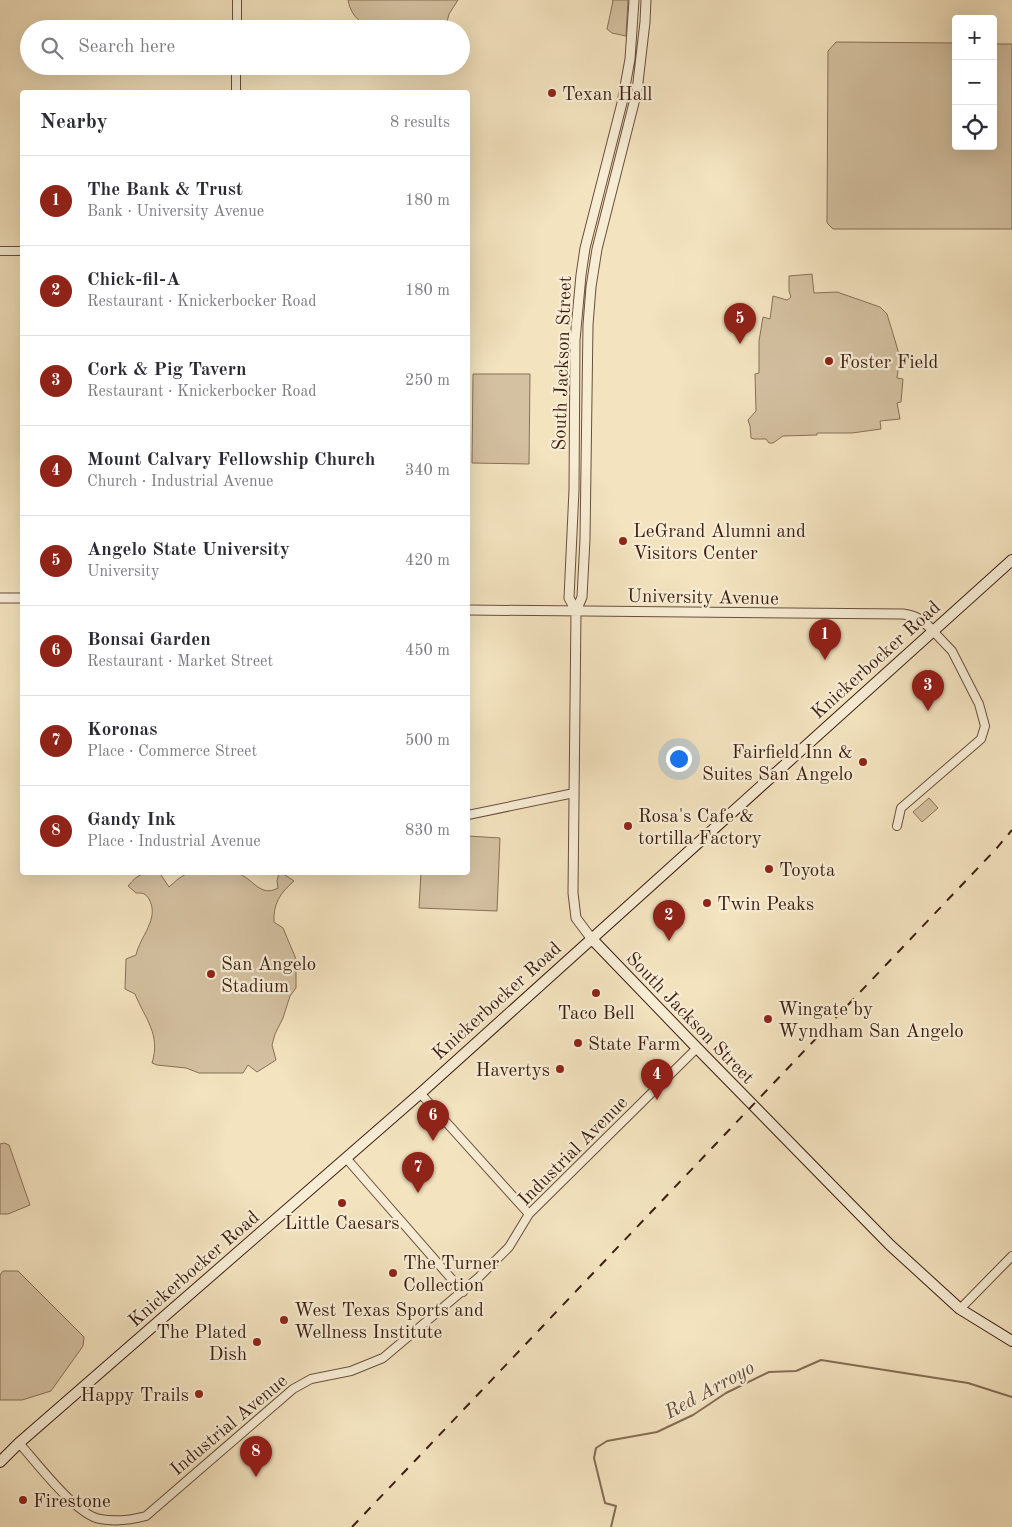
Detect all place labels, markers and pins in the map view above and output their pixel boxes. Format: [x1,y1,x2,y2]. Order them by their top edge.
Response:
place label: Texan Hall [562,86,652,105]
marker: Texan Hall [546,87,558,99]
pin: 5 [724,303,756,344]
place label: Foster Field [839,354,938,373]
marker: Foster Field [823,355,835,367]
place label: LeGrand Alumni and Visitors Center [633,523,806,564]
marker: LeGrand Alumni and Visitors Center [617,535,629,547]
pin: 1 [809,619,841,660]
pin: 3 [912,670,944,711]
place label: Fairfield Inn & Suites San Angelo [702,744,853,785]
marker: Fairfield Inn & Suites San Angelo [857,756,869,768]
place label: Rosa's Cafe & tortilla Factory [638,808,762,849]
marker: Rosa's Cafe & tortilla Factory [622,820,634,832]
place label: Toyota [779,862,836,881]
marker: Toyota [763,863,775,875]
place label: Twin Peaks [717,896,814,915]
marker: Twin Peaks [701,897,713,909]
pin: 2 [653,900,685,941]
place label: San Angelo Stadium [221,956,316,997]
marker: San Angelo Stadium [205,968,217,980]
marker: Taco Bell [590,987,602,999]
place label: Wingate by Wyndham San Angelo [778,1001,964,1042]
place label: Taco Bell [557,1005,635,1024]
marker: Wingate by Wyndham San Angelo [762,1013,774,1025]
place label: State Farm [588,1036,680,1055]
marker: State Farm [572,1037,584,1049]
pin: 4 [641,1059,673,1100]
place label: Havertys [476,1062,550,1081]
marker: Havertys [554,1063,566,1075]
pin: 6 [417,1100,449,1141]
pin: 7 [402,1152,434,1193]
marker: Little Caesars [336,1197,348,1209]
place label: Little Caesars [285,1215,399,1234]
place label: The Turner Collection [403,1255,499,1296]
marker: The Turner Collection [387,1267,399,1279]
place label: West Texas Sports and Wellness Institute [294,1302,484,1343]
marker: West Texas Sports and Wellness Institute [278,1314,290,1326]
place label: The Plated Dish [156,1324,247,1365]
marker: The Plated Dish [251,1336,263,1348]
place label: Happy Trails [80,1387,189,1406]
marker: Happy Trails [193,1388,205,1400]
pin: 8 [240,1436,272,1477]
place label: Firestone [33,1493,111,1512]
marker: Firestone [17,1494,29,1506]

